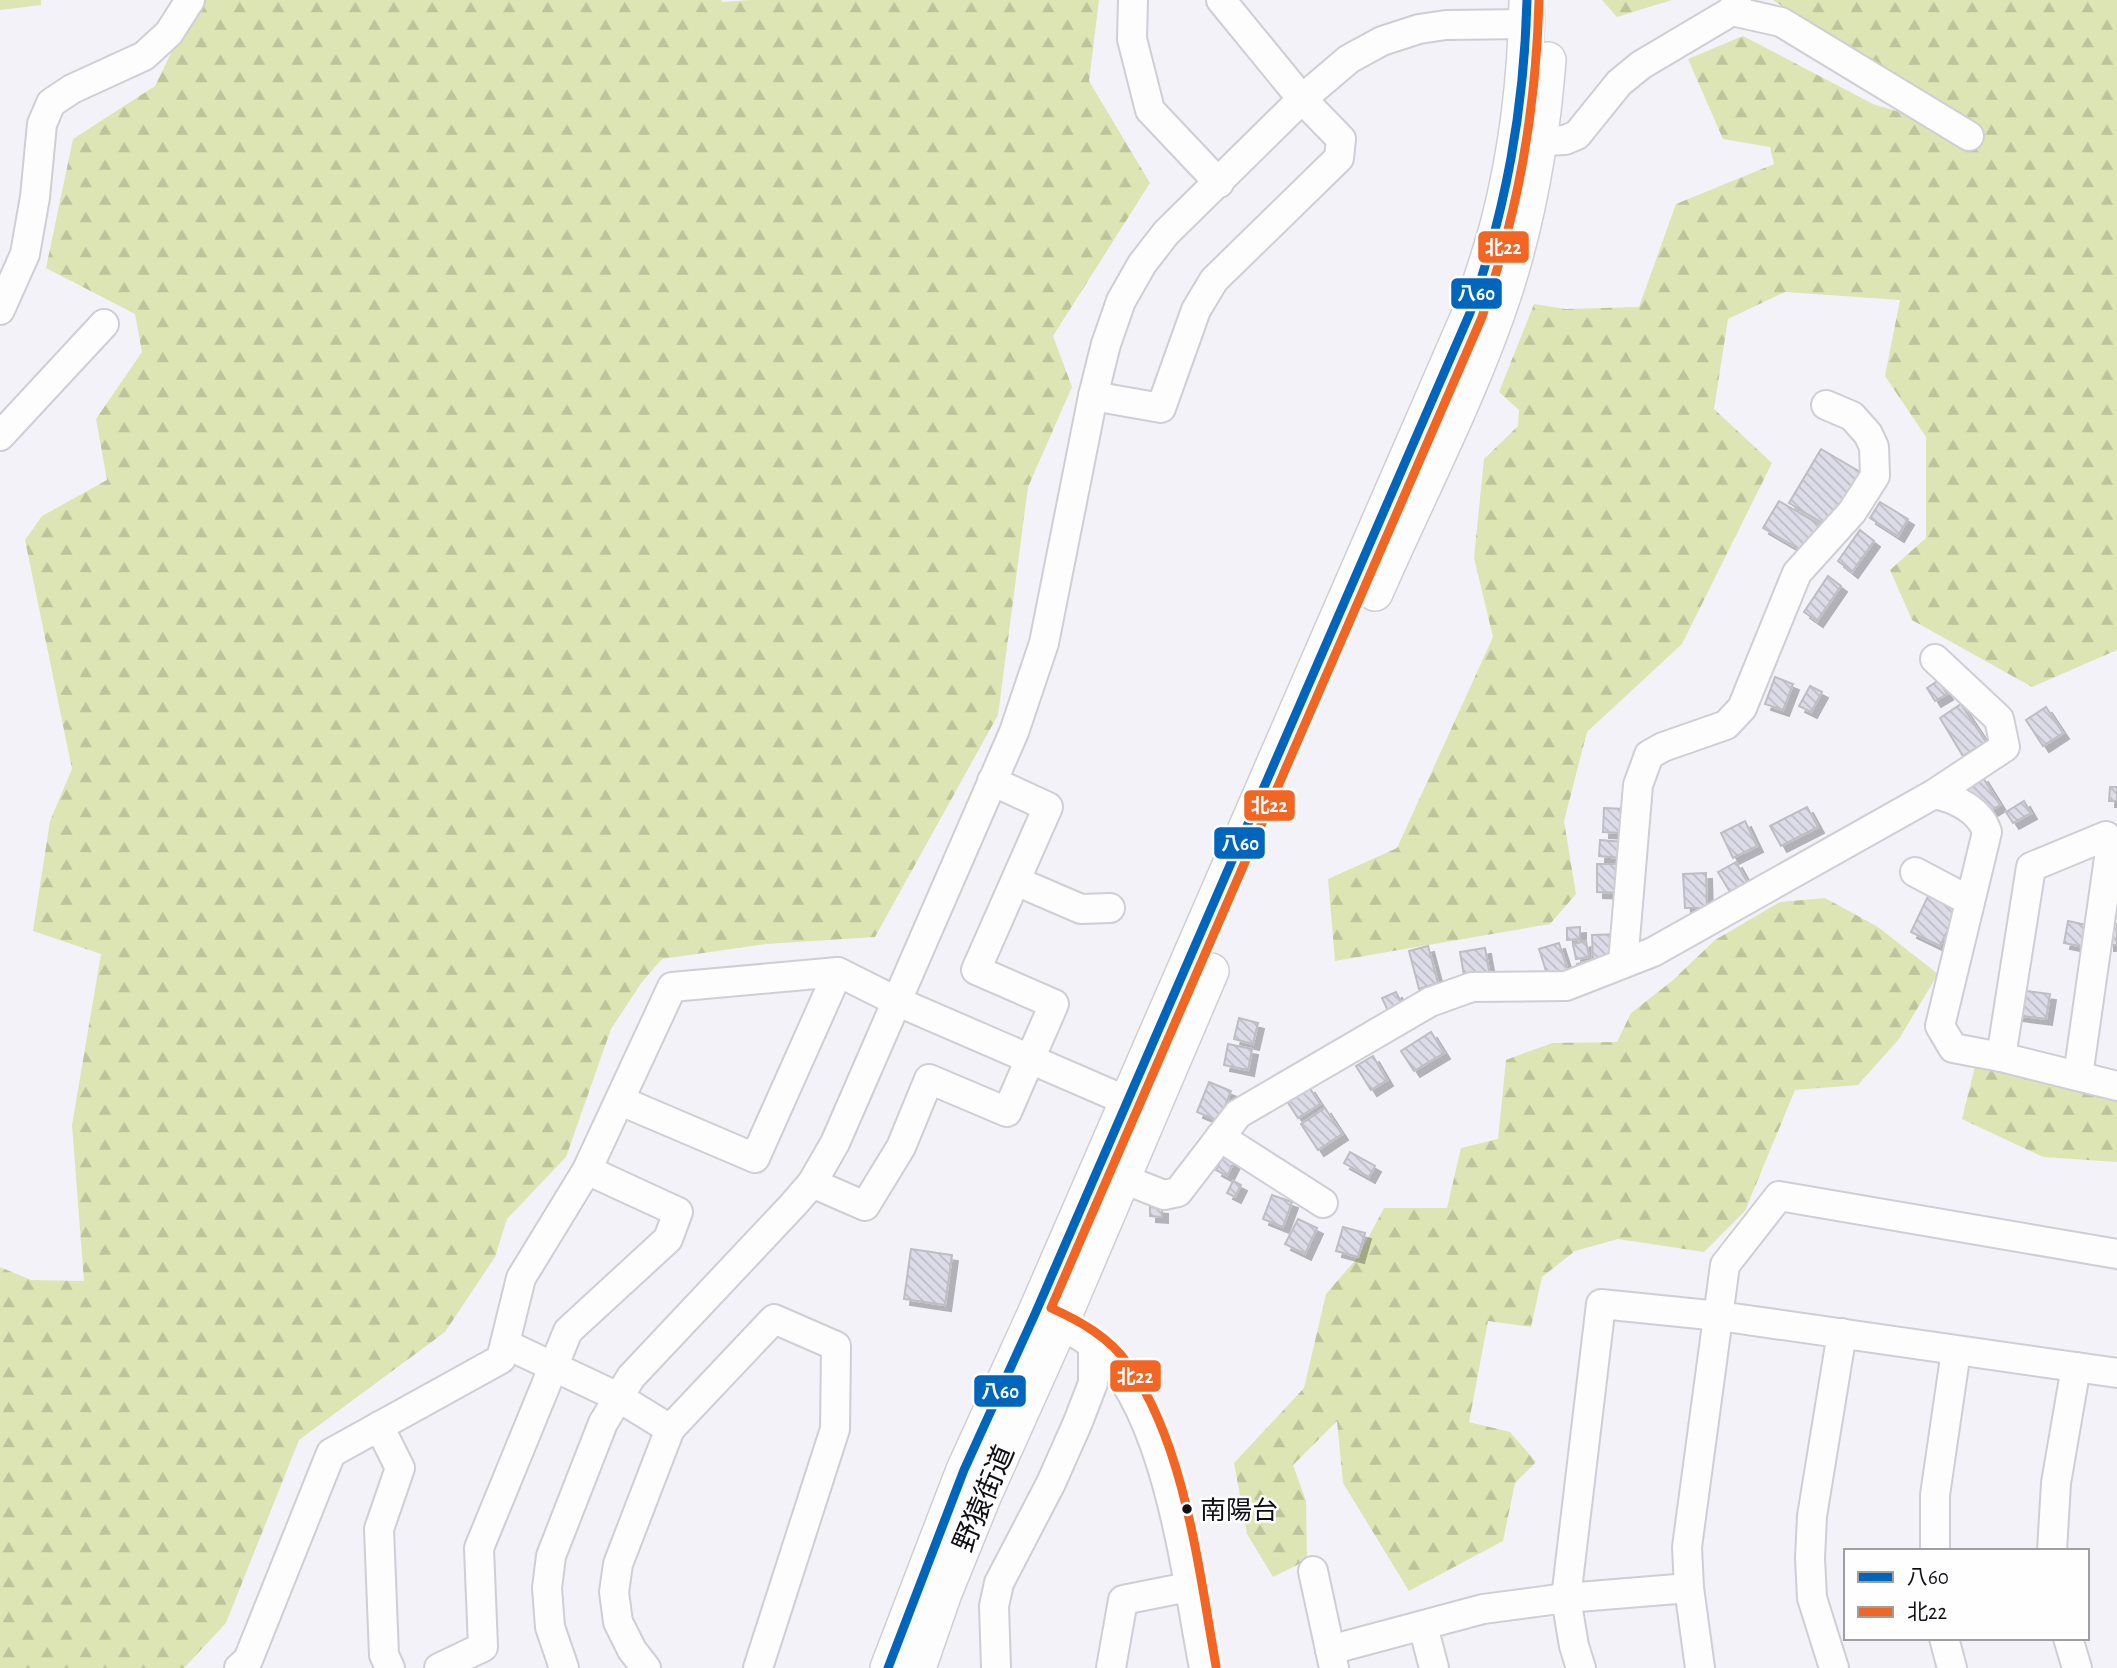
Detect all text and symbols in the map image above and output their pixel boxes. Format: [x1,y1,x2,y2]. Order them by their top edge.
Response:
line badge: 北22 [1477,230,1530,264]
text: 北22 [1485,238,1521,258]
line badge: 八60 [1450,277,1503,310]
text: 八60 [1457,285,1495,304]
line badge: 北22 [1243,789,1296,822]
text: 北22 [1251,796,1287,816]
line badge: 八60 [1213,826,1266,860]
text: 八60 [1221,835,1259,854]
line badge: 北22 [1109,1359,1162,1393]
text: 北22 [1117,1367,1153,1387]
line badge: 八60 [973,1374,1027,1408]
text: 八60 [981,1383,1019,1402]
street label: 野猿街道 [948,1441,1020,1556]
place label: 南陽台 [1200,1497,1278,1524]
marker: 南陽台 [1180,1502,1194,1516]
legend [1844,1549,2089,1640]
text: 八60 [1907,1567,1949,1588]
text: 北22 [1907,1601,1947,1623]

